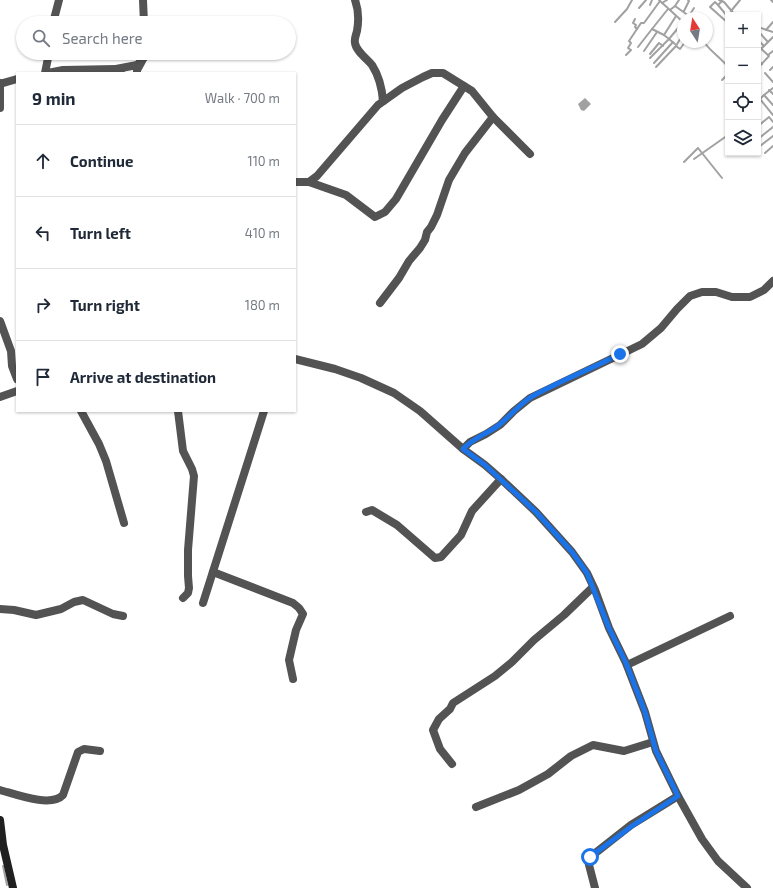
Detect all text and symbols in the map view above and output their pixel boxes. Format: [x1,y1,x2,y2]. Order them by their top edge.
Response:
north arrow [677,12,713,48]
map controls [725,12,761,156]
button: + [725,12,761,48]
search box [16,16,296,60]
icon: search [30,27,52,49]
text: Search here [62,29,143,47]
button: − [725,48,761,84]
button: locate [725,84,761,120]
text: 9 min [32,88,76,108]
text: Walk · 700 m [205,90,280,106]
button: layers [725,120,761,156]
icon: ahead [32,150,54,172]
text: Continue [70,152,133,170]
text: 110 m [248,153,280,169]
icon: left [32,222,54,244]
text: Turn left [70,224,131,242]
text: 410 m [245,225,280,241]
icon: right [32,294,54,316]
text: Turn right [70,296,140,314]
text: 180 m [245,297,280,313]
route end [611,345,629,363]
icon: arrive [32,366,54,388]
text: Arrive at destination [70,368,216,386]
route start [581,848,599,866]

